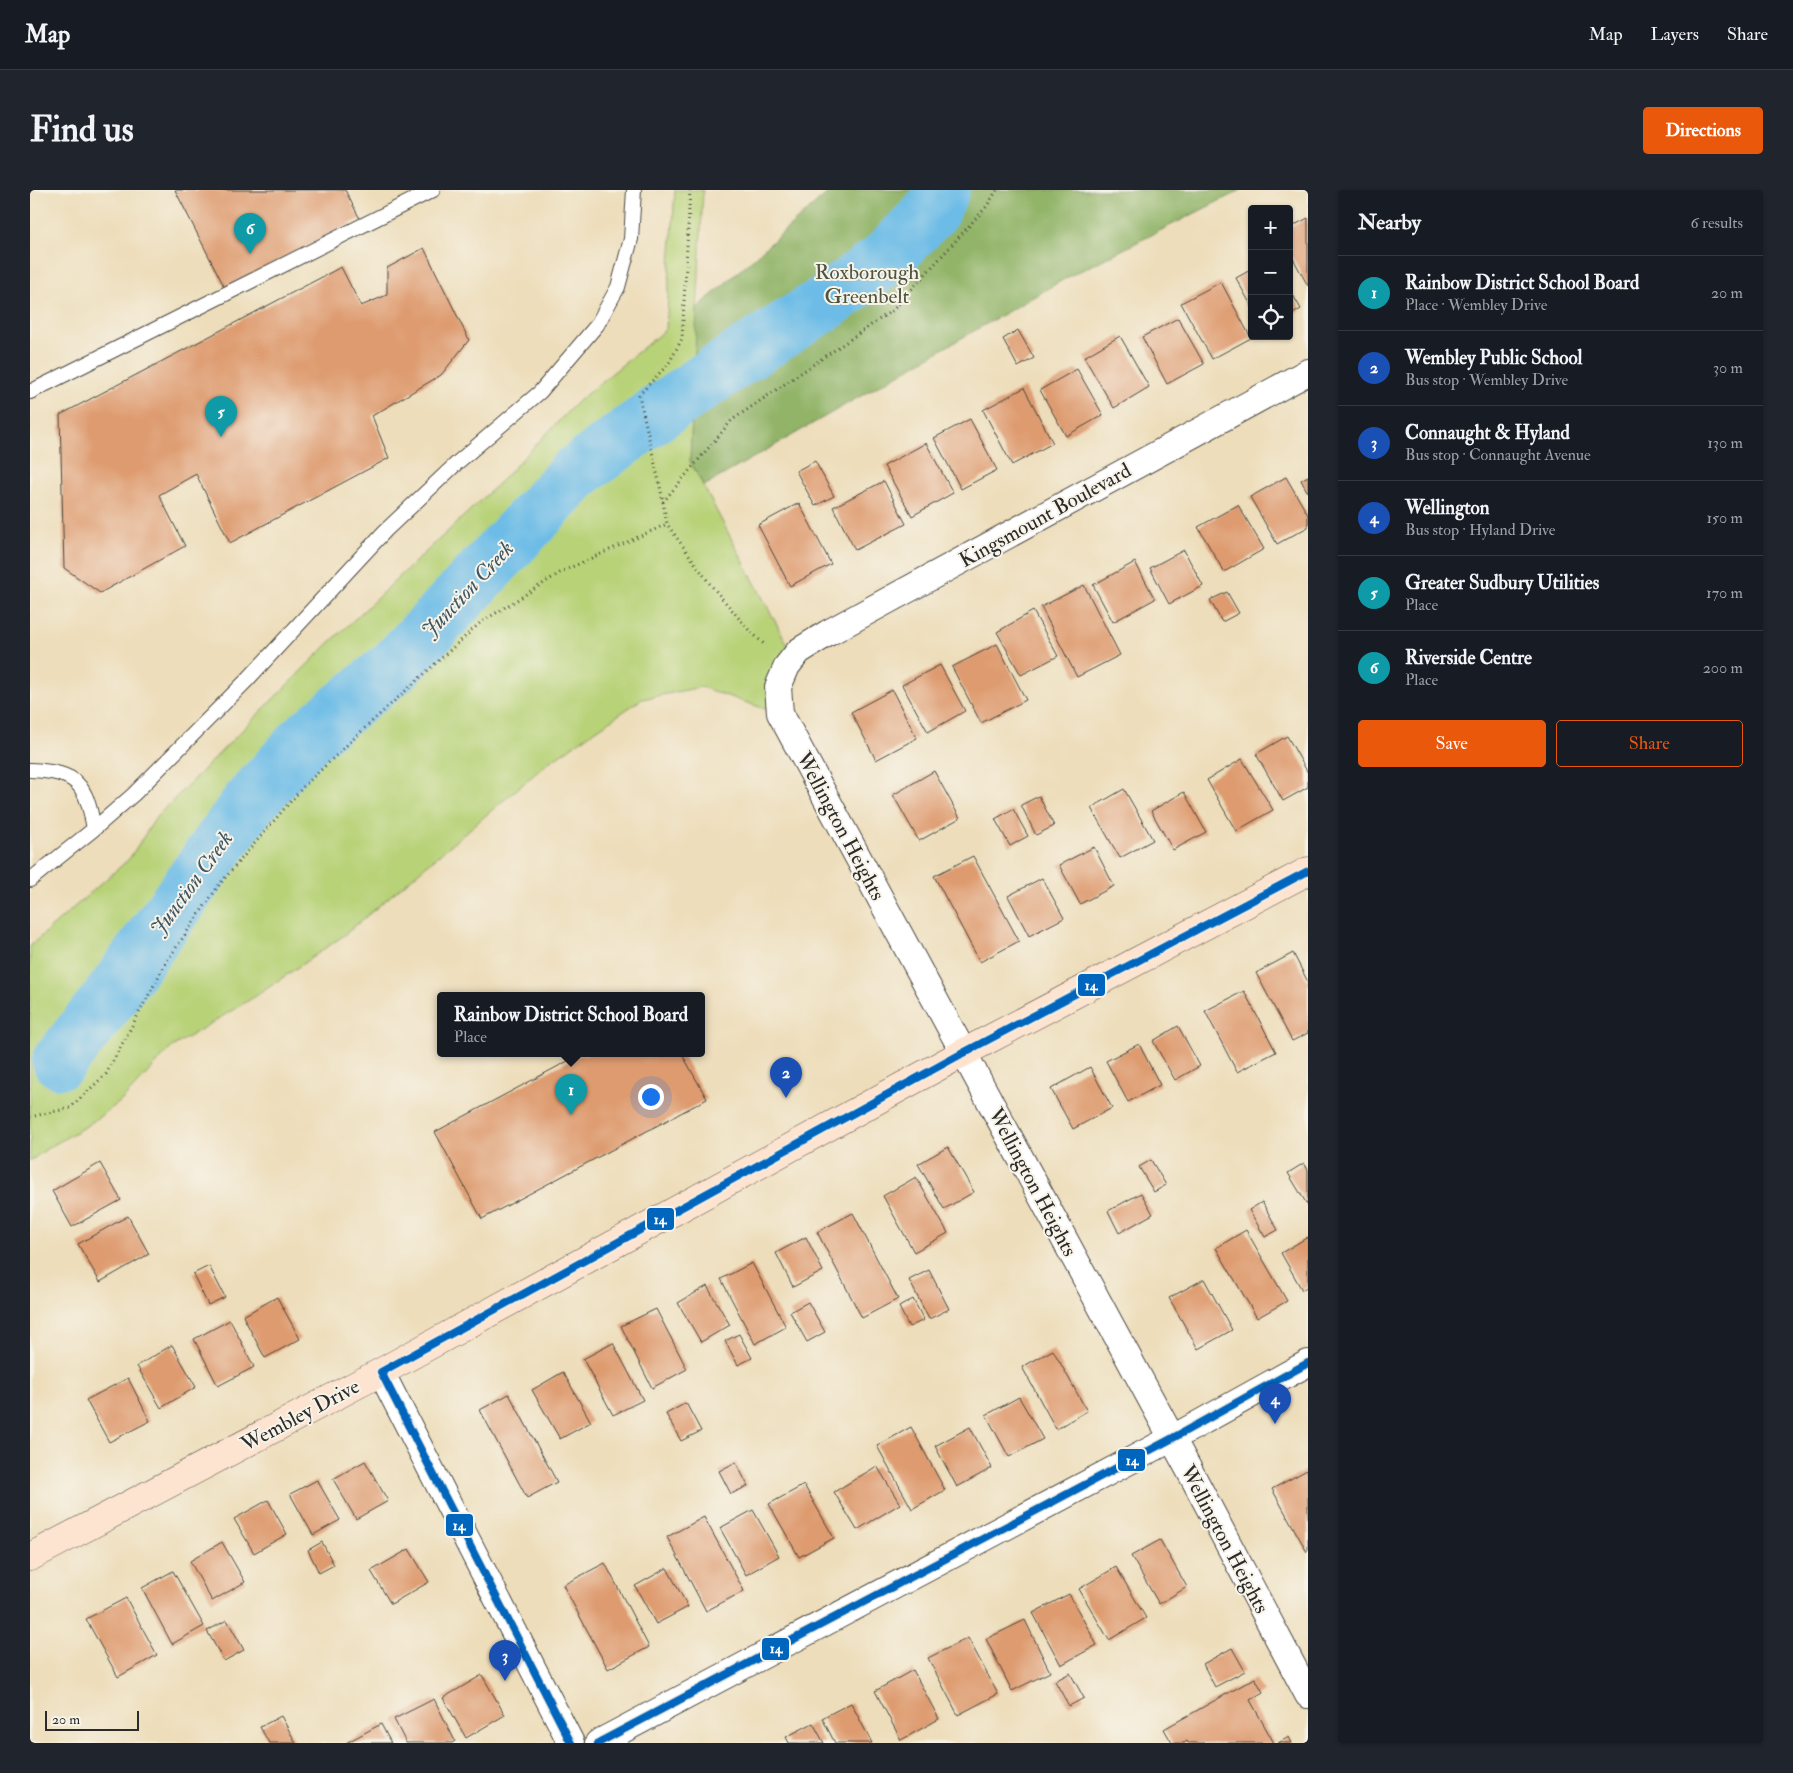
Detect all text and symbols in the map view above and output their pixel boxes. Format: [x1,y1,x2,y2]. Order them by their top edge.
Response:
text: Map [25,19,70,50]
text: Map [1589,23,1623,46]
text: Layers [1651,23,1699,46]
text: Share [1727,23,1768,46]
button: Directions [1643,107,1763,154]
text: Find us [30,108,134,152]
map controls [1248,205,1293,340]
button: + [1248,205,1293,250]
text: Nearby [1358,209,1421,236]
pin: 6 [234,213,266,254]
text: 6 results [1691,213,1743,233]
button: − [1248,250,1293,295]
park label: Roxborough Greenbelt [815,259,919,310]
text: Rainbow District School Board [1405,271,1639,295]
text: 1 [1371,283,1377,303]
text: 20 m [1711,283,1743,303]
button: locate [1248,295,1293,340]
text: Place · Wembley Drive [1405,295,1547,315]
text: Wembley Public School [1405,346,1582,370]
text: 2 [1370,358,1378,378]
text: 30 m [1713,358,1743,378]
text: Bus stop · Wembley Drive [1405,370,1568,390]
pin: 5 [205,396,237,437]
text: Connaught & Hyland [1405,421,1570,445]
text: 3 [1371,433,1377,453]
text: 130 m [1707,433,1743,453]
text: Bus stop · Connaught Avenue [1405,445,1591,465]
street label: Kingsmount Boulevard [955,457,1136,574]
text: Wellington [1405,496,1490,520]
text: 4 [1370,508,1378,528]
text: 150 m [1706,508,1743,528]
text: Bus stop · Hyland Drive [1405,520,1556,540]
water label: Junction Creek [416,535,520,644]
text: Greater Sudbury Utilities [1405,571,1599,595]
text: 5 [1370,583,1378,603]
text: 170 m [1706,583,1743,603]
text: Place [1405,595,1438,615]
text: Riverside Centre [1405,646,1532,670]
text: 6 [1370,658,1378,678]
text: 200 m [1703,658,1743,678]
text: Place [1405,670,1438,690]
button: Save [1358,720,1546,767]
button: Share [1556,720,1743,767]
street label: Wellington Heights [790,746,891,905]
water label: Junction Creek [144,826,239,942]
line badge: 14 [1077,973,1106,997]
text: 14 [1085,977,1099,994]
popup [437,992,705,1057]
text: Rainbow District School Board [454,1003,688,1027]
text: Place [454,1027,487,1047]
pin: 2 [770,1057,802,1098]
pin: 1 [555,1074,587,1115]
your location [638,1084,664,1110]
street label: Wellington Heights [982,1102,1083,1261]
line badge: 14 [646,1207,675,1231]
text: 14 [654,1211,668,1228]
street label: Wembley Drive [235,1373,364,1458]
pin: 4 [1259,1383,1291,1424]
line badge: 14 [1117,1448,1146,1472]
text: 14 [1126,1452,1140,1469]
street label: Wellington Heights [1174,1459,1275,1618]
line badge: 14 [445,1513,474,1537]
text: 14 [453,1517,467,1534]
line badge: 14 [761,1637,790,1661]
pin: 3 [489,1640,521,1681]
text: 14 [770,1640,784,1657]
scale bar [45,1708,139,1731]
text: 20 m [52,1711,80,1728]

